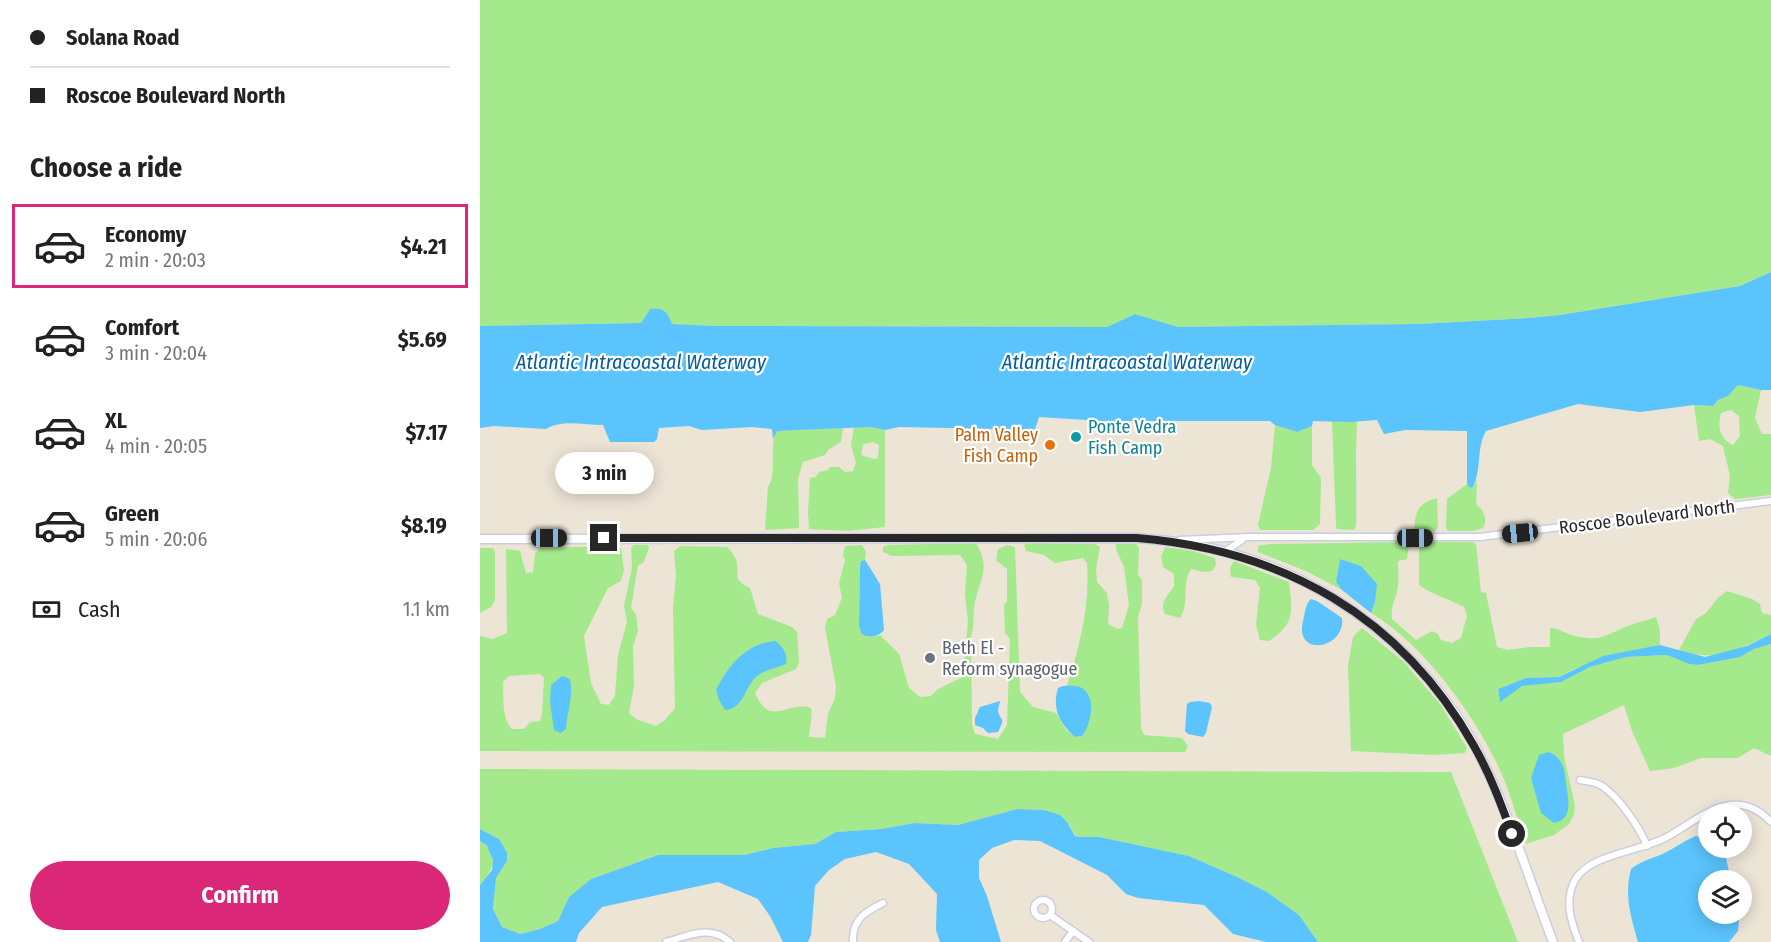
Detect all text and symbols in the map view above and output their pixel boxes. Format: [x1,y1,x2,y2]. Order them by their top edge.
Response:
text: Solana Road [66,24,180,51]
text: Roscoe Boulevard North [66,82,286,109]
text: Choose a ride [30,152,182,184]
icon: car [33,219,87,273]
text: Economy [105,221,186,248]
text: $4.21 [401,233,447,260]
text: 2 min · 20:03 [105,248,206,272]
icon: car [33,312,87,366]
text: Comfort [105,314,179,341]
text: $5.69 [398,326,447,353]
text: 3 min · 20:04 [105,341,207,365]
water label: Atlantic Intracoastal Waterway [515,350,767,374]
water label: Atlantic Intracoastal Waterway [1001,350,1253,374]
icon: car [33,405,87,459]
text: XL [105,407,127,434]
place label: Ponte Vedra Fish Camp [1088,416,1177,459]
text: $7.17 [405,419,447,446]
place label: Palm Valley Fish Camp [955,424,1038,467]
marker: Ponte Vedra Fish Camp [1069,430,1083,444]
text: 4 min · 20:05 [105,434,207,458]
marker: Palm Valley Fish Camp [1043,438,1057,452]
callout: 3 min [554,451,654,493]
text: 3 min [582,461,627,485]
street label: Roscoe Boulevard North [1558,495,1736,539]
icon: car [33,498,87,552]
text: Green [105,500,159,527]
text: $8.19 [401,512,447,539]
car [1501,522,1539,544]
route end [590,524,617,551]
text: 5 min · 20:06 [105,527,207,551]
car [531,529,567,547]
car [1397,529,1433,547]
icon: cash [30,593,63,626]
text: Cash [78,596,121,623]
text: 1.1 km [403,597,450,621]
place label: Beth El - Reform synagogue [942,637,1078,680]
marker: Beth El - Reform synagogue [923,651,937,665]
map controls [1698,804,1752,924]
button: locate [1698,804,1752,858]
route start [1498,820,1525,847]
button: Confirm [30,861,450,930]
button: layers [1698,870,1752,924]

